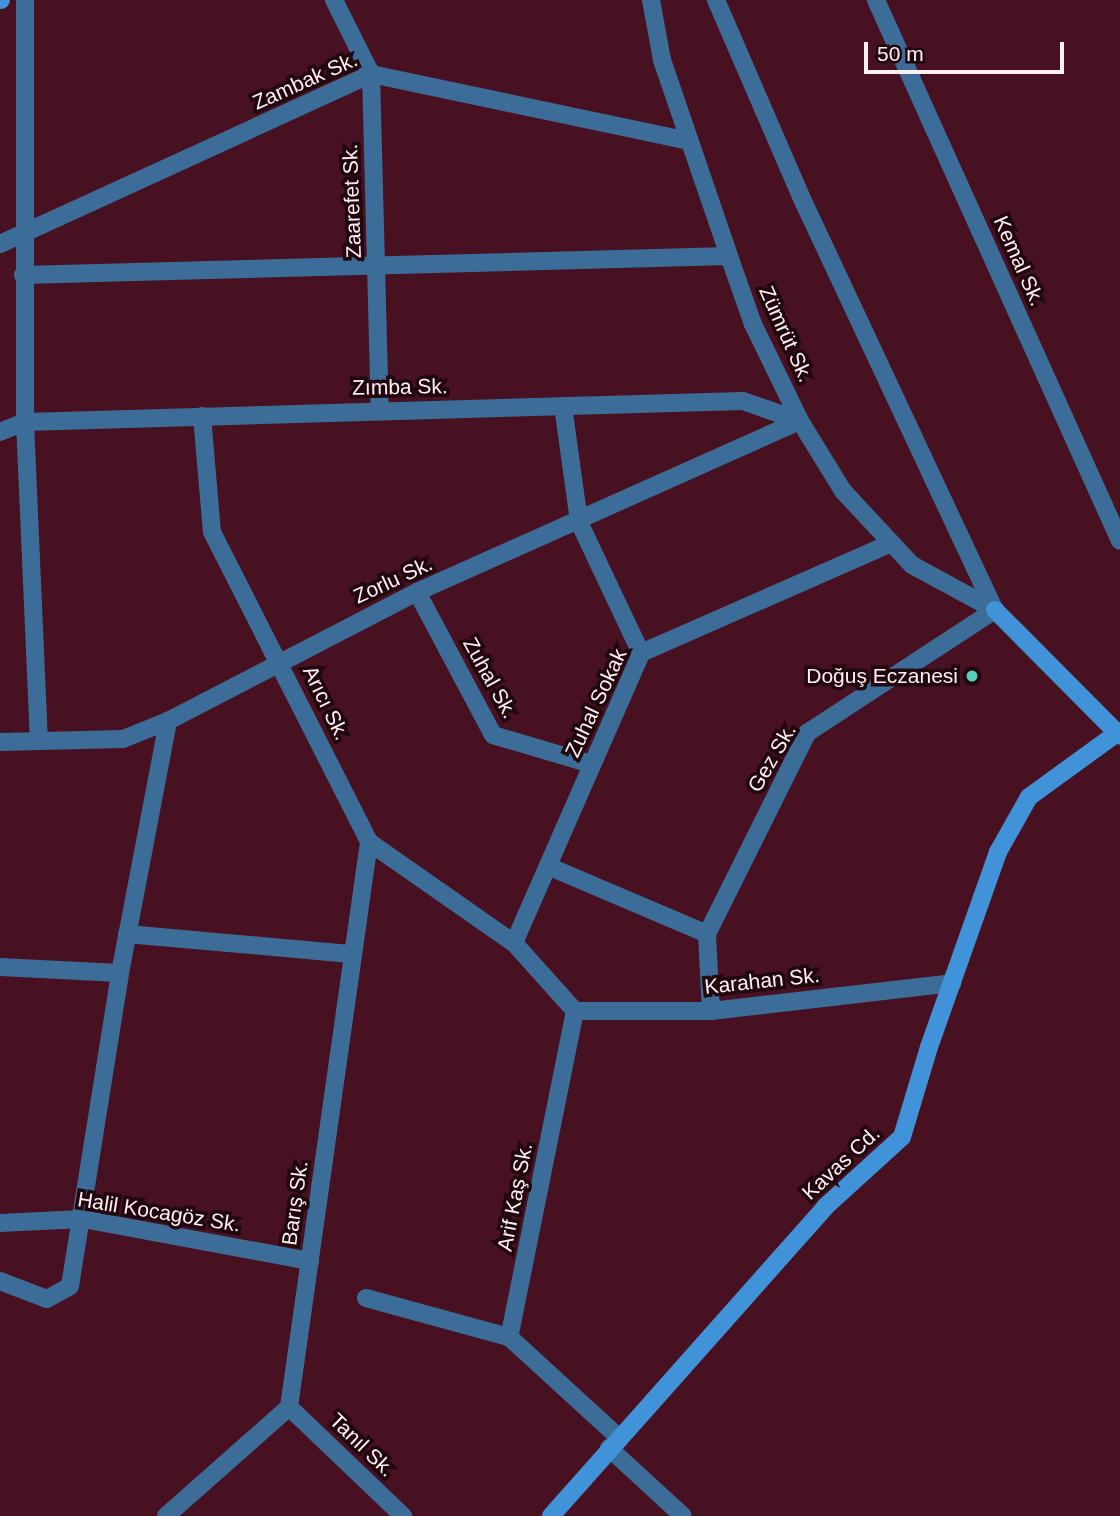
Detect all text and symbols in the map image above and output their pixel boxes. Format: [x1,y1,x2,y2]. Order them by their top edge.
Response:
scale bar [868,28,1068,72]
text: 50 m [877,42,924,65]
street label: Zambak Sk. [249,47,361,115]
street label: Zaarefet Sk. [337,143,367,259]
street label: Kemal Sk. [988,212,1050,310]
street label: Zümrüt Sk. [754,282,818,386]
street label: Zımba Sk. [352,374,448,400]
street label: Zorlu Sk. [350,551,436,609]
street label: Zuhal Sk. [457,633,523,723]
street label: Zuhal Sokak [560,645,632,761]
street label: Arıcı Sk. [297,662,355,744]
place label: Doğuş Eczanesi [806,663,958,689]
marker: Doğuş Eczanesi [964,668,980,684]
street label: Gez Sk. [742,719,802,797]
street label: Karahan Sk. [703,962,821,1000]
street label: Kavas Cd. [797,1121,885,1205]
street label: Arif Kaş Sk. [492,1141,538,1253]
street label: Barış Sk. [277,1159,313,1247]
street label: Halil Kocagöz Sk. [76,1187,242,1237]
street label: Tanıl Sk. [324,1408,400,1482]

